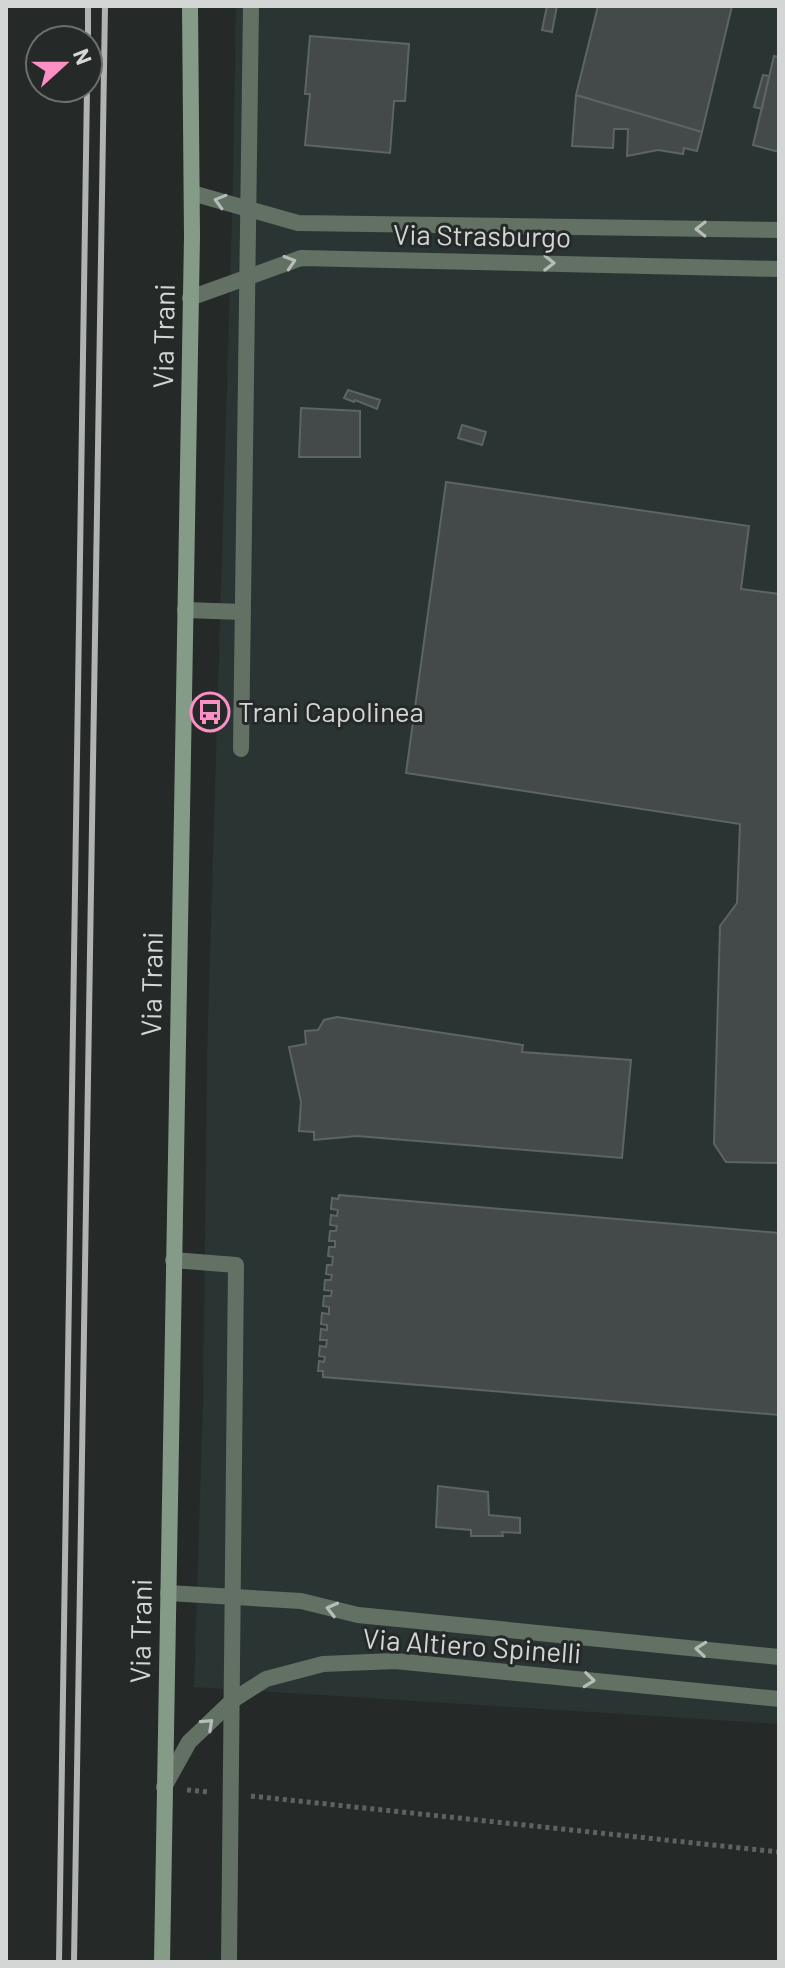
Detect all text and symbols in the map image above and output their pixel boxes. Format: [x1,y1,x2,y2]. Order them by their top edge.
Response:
north arrow [24,24,104,104]
text: N [69,45,98,68]
one-way arrow [214,193,228,210]
street label: Via Strasburgo [393,216,571,254]
one-way arrow [694,220,707,238]
one-way arrow [283,255,296,271]
one-way arrow [543,255,556,272]
street label: Via Trani [145,283,181,389]
bus stop icon: Trani Capolinea [189,691,231,733]
place label: Trani Capolinea [238,694,424,728]
street label: Via Trani [133,931,169,1037]
street label: Via Trani [122,1578,158,1684]
one-way arrow [325,1601,339,1618]
street label: Via Altiero Spinelli [362,1620,582,1670]
one-way arrow [694,1640,707,1657]
one-way arrow [583,1671,596,1688]
one-way arrow [199,1718,213,1733]

